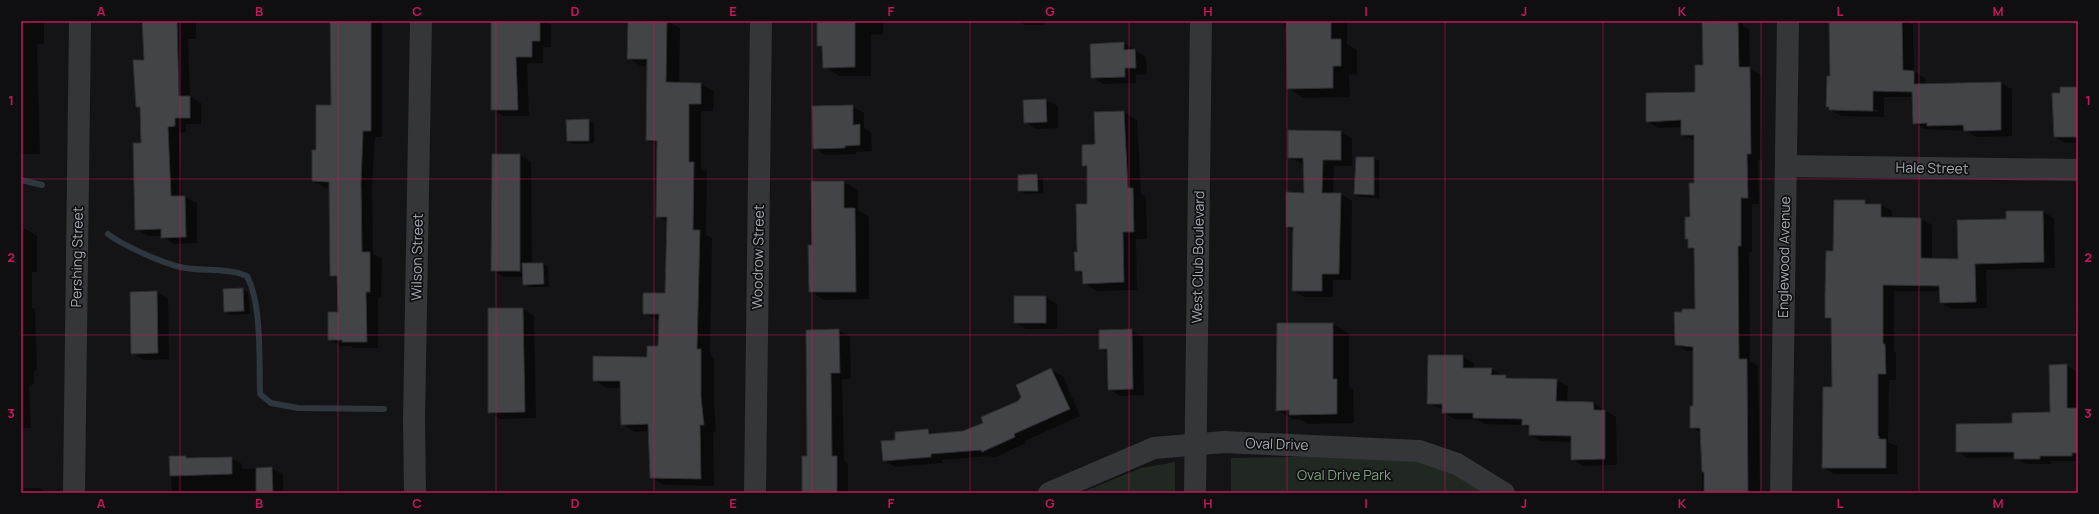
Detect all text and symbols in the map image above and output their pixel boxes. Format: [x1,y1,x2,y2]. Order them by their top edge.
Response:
text: A [97,2,106,20]
text: B [255,2,263,20]
text: C [412,2,422,20]
text: D [570,2,580,20]
text: E [729,2,737,20]
text: F [888,2,895,20]
text: G [1045,2,1055,20]
text: H [1203,2,1213,20]
text: I [1364,2,1368,20]
text: J [1521,2,1527,20]
text: K [1678,2,1687,20]
text: L [1837,2,1844,20]
text: M [1992,2,2004,20]
text: 1 [8,91,14,109]
text: 1 [2085,91,2091,109]
street label: Hale Street [1895,157,1969,178]
street label: West Club Boulevard [1187,190,1208,324]
street label: Englewood Avenue [1773,196,1794,318]
street label: Woodrow Street [747,204,768,309]
street label: Pershing Street [66,206,87,308]
street label: Wilson Street [406,213,427,301]
text: 2 [7,248,15,266]
text: 2 [2084,248,2092,266]
text: 3 [7,404,15,422]
text: 3 [2084,404,2092,422]
street label: Oval Drive [1245,433,1309,454]
park label: Oval Drive Park [1297,465,1392,484]
text: A [97,494,106,512]
text: B [255,494,263,512]
text: C [412,494,422,512]
text: D [570,494,580,512]
text: E [729,494,737,512]
text: F [888,494,895,512]
text: G [1045,494,1055,512]
text: H [1203,494,1213,512]
text: I [1364,494,1368,512]
text: J [1521,494,1527,512]
text: K [1678,494,1687,512]
text: L [1837,494,1844,512]
text: M [1992,494,2004,512]

